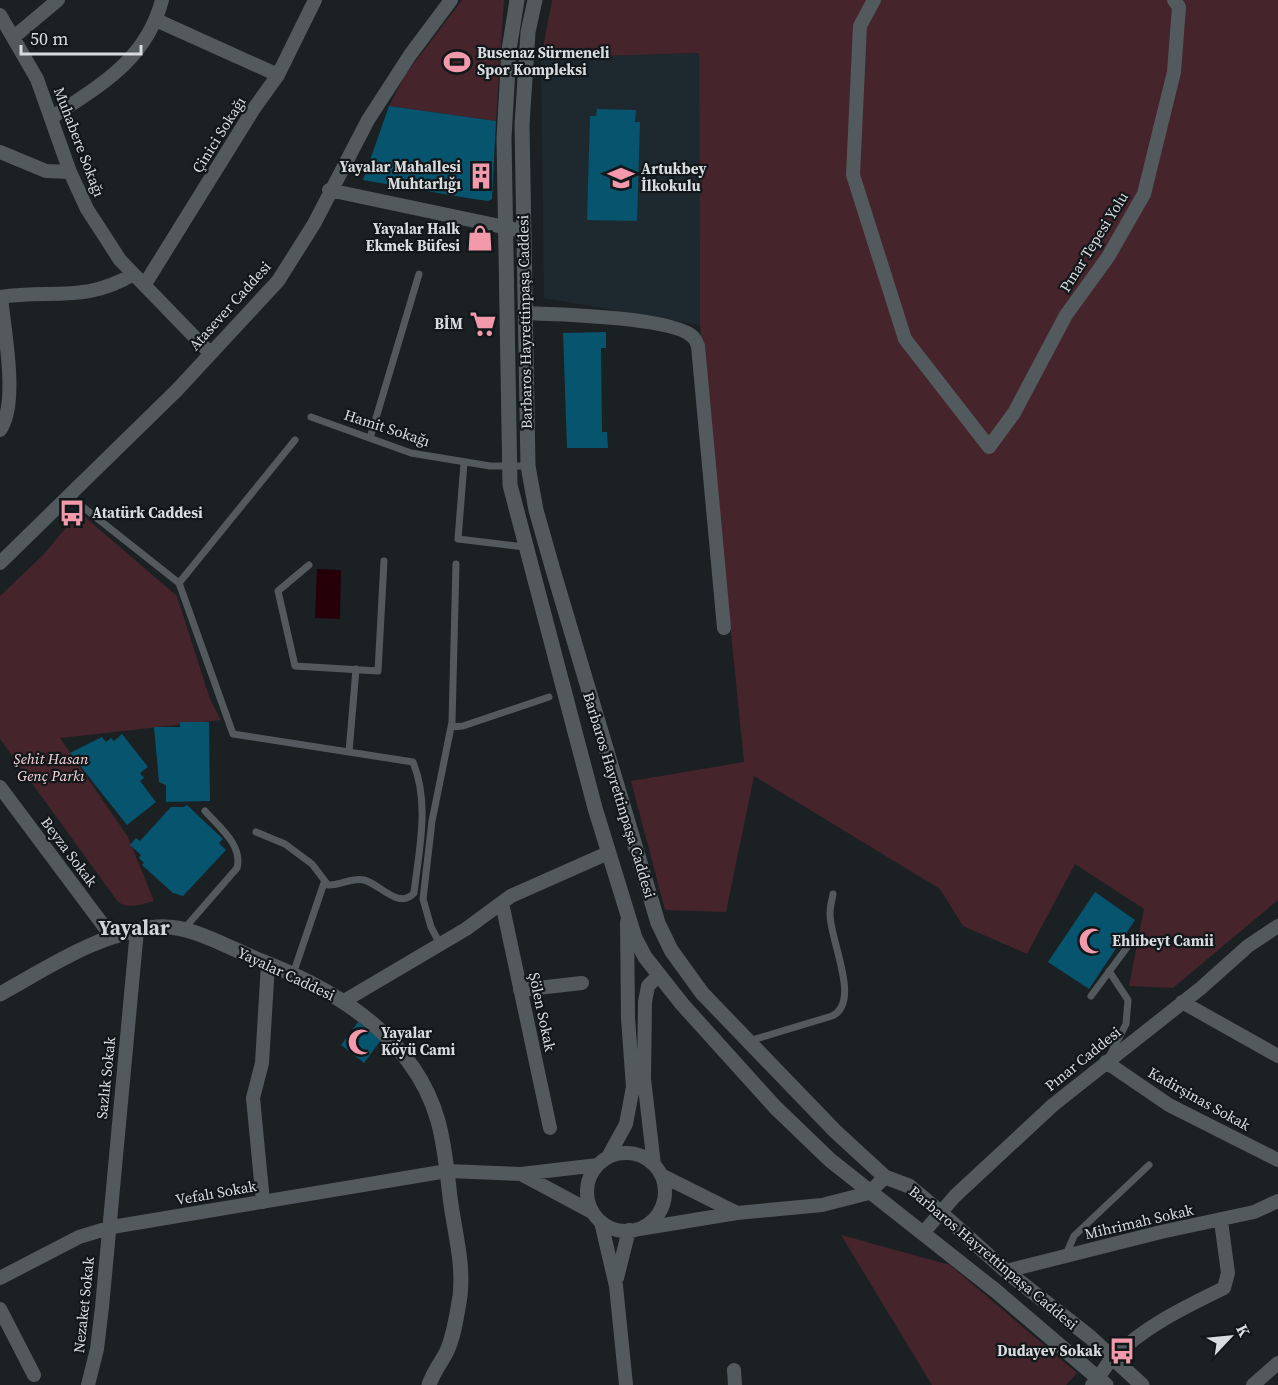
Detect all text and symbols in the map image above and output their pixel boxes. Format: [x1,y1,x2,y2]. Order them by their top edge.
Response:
scale bar [21,18,141,56]
text: 50 m [30,26,68,51]
place label: Busenaz Sürmeneli Spor Kompleksi [477,42,610,80]
sports icon: Busenaz Sürmeneli Spor Kompleksi [442,47,472,77]
street label: Muhabere Sokağı [49,84,110,200]
street label: Çinici Sokağı [187,92,250,177]
place label: Yayalar Mahallesi Muhtarlığı [339,156,461,194]
place label: Artukbey İlkokulu [641,158,707,196]
building icon: Yayalar Mahallesi Muhtarlığı [466,161,496,191]
school or university icon: Artukbey İlkokulu [606,163,636,193]
street label: Pınar Tepesi Yolu [1054,187,1133,296]
street label: Barbaros Hayrettinpaşa Caddesi [512,215,537,429]
place label: Yayalar Halk Ekmek Büfesi [365,218,460,256]
shop icon: Yayalar Halk Ekmek Büfesi [465,223,495,253]
street label: Atasever Caddesi [184,256,275,355]
supermarket icon: BİM [468,309,498,339]
place label: BİM [434,313,463,334]
street label: Hamit Sokağı [342,404,433,451]
bus stop icon: Atatürk Caddesi̇ [57,498,87,528]
place label: Atatürk Caddesi̇ [92,502,203,523]
street label: Barbaros Hayrettinpaşa Caddesi [578,689,661,900]
park label: Şehit Hasan Genç Parkı [14,748,89,786]
street label: Beyza Sokak [36,812,103,892]
district label: Yayalar [98,913,170,942]
mosque icon: Ehlibeyt Camii [1077,926,1107,956]
place label: Ehlibeyt Camii [1112,930,1214,951]
street label: Yayalar Caddesi [234,942,338,1005]
street label: Şölen Sokak [524,970,561,1054]
street label: Pınar Caddesi [1040,1021,1125,1096]
place label: Yayalar Köyü Cami [381,1022,456,1060]
mosque icon: Yayalar Köyü Cami [346,1027,376,1057]
street label: Sazlık Sokak [91,1035,120,1120]
street label: Kadirşinas Sokak [1144,1062,1255,1136]
street label: Vefalı Sokak [174,1175,259,1210]
street label: Barbaros Hayrettinpaşa Caddesi [904,1181,1082,1335]
street label: Mihrimah Sokak [1082,1199,1196,1244]
street label: Nezaket Sokak [68,1255,99,1354]
north arrow [1200,1307,1260,1367]
text: K [1231,1321,1256,1341]
bus stop icon: Dudayev Sokak [1107,1336,1137,1366]
place label: Dudayev Sokak [997,1340,1102,1361]

